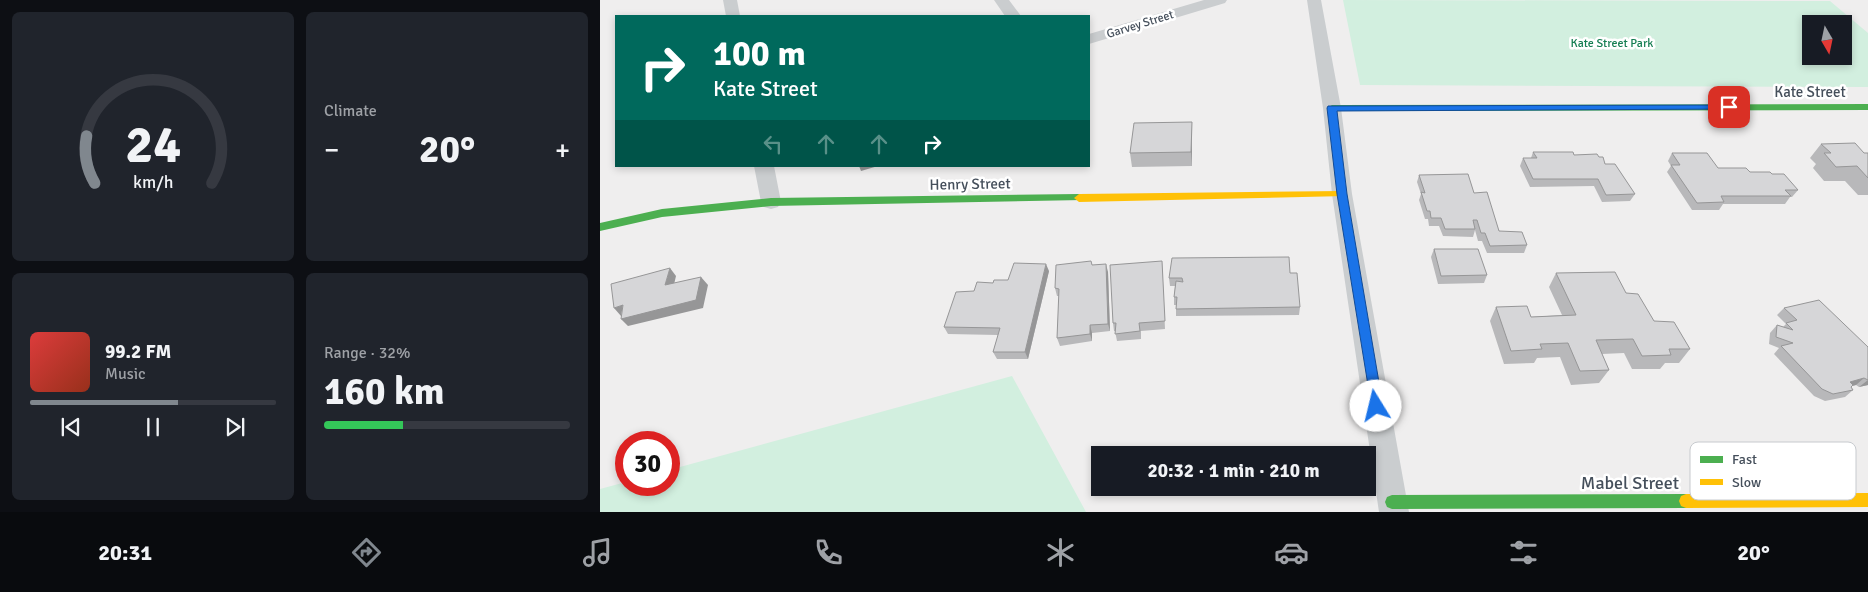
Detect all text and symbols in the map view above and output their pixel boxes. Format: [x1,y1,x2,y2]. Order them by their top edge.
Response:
street label: Garvey Street [1105,7,1175,42]
north arrow [1802,15,1852,65]
map controls [1802,15,1852,65]
text: 100 m [713,32,806,75]
icon: right [630,35,695,100]
park label: Kate Street Park [1571,36,1653,51]
text: Kate Street [713,75,818,102]
street label: Kate Street [1774,83,1846,101]
pin [1708,86,1750,128]
icon: arrive [1715,93,1743,121]
text: Climate [324,101,377,121]
text: 24 [125,113,181,177]
text: 20° [419,126,475,173]
icon: left [759,130,787,158]
icon: ahead [812,130,840,158]
icon: ahead [865,130,893,158]
icon: right [918,130,946,158]
text: − [324,133,339,167]
text: + [555,133,570,167]
text: km/h [133,171,173,193]
street label: Henry Street [929,174,1011,194]
text: 99.2 FM [105,340,171,364]
text: Range · 32% [324,343,410,363]
text: Music [105,364,146,384]
text: 160 km [324,368,445,415]
position arrow [1349,379,1401,431]
icon: previous [57,413,85,441]
icon: pause [139,413,167,441]
icon: next [221,413,249,441]
speed limit sign: 30 [615,431,680,496]
legend [1690,442,1856,500]
text: Fast [1732,451,1757,468]
text: 20:32 · 1 min · 210 m [1147,459,1320,483]
street label: Mabel Street [1581,472,1679,494]
text: Slow [1732,474,1761,491]
icon: directions [349,535,384,570]
icon: music [580,535,615,570]
icon: phone [811,535,846,570]
icon: climate [1043,535,1078,570]
icon: car [1274,535,1309,570]
icon: filters [1506,535,1541,570]
text: 20:31 [98,539,152,566]
text: 20° [1737,539,1770,566]

